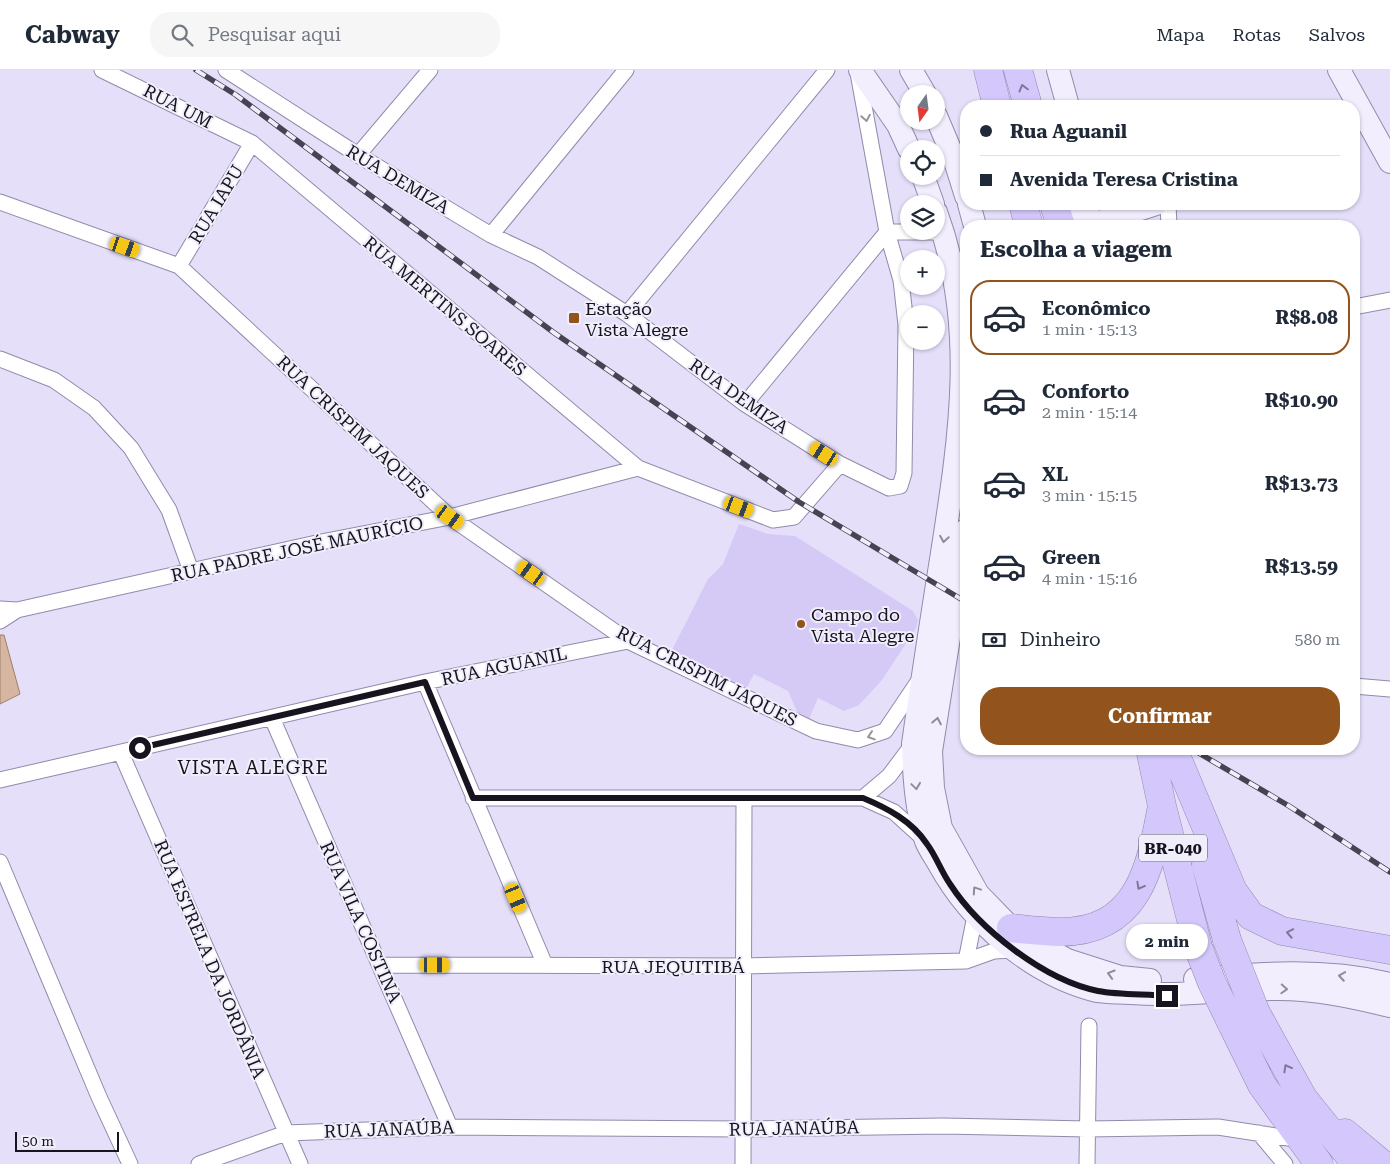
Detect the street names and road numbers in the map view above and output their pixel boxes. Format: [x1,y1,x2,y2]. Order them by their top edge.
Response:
street label: RUA UM [140,80,216,132]
street label: RUA DEMIZA [343,140,454,218]
street label: RUA IAPU [184,161,248,247]
street label: RUA MERTINS SOARES [359,232,531,380]
street label: RUA CRISPIM JAQUES [273,351,433,503]
street label: RUA DEMIZA [685,354,793,438]
street label: RUA PADRE JOSÉ MAURÍCIO [169,512,425,586]
street label: RUA CRISPIM JAQUES [613,621,801,731]
street label: RUA AGUANIL [439,642,569,690]
road number: BR-040 [1139,834,1207,861]
street label: RUA ESTRELA DA JORDÂNIA [150,836,270,1082]
street label: RUA VILA COSTINA [316,838,406,1006]
street label: RUA JEQUITIBÁ [601,956,745,977]
street label: RUA JANAÚBA [323,1116,455,1142]
street label: RUA JANAÚBA [729,1116,860,1140]

